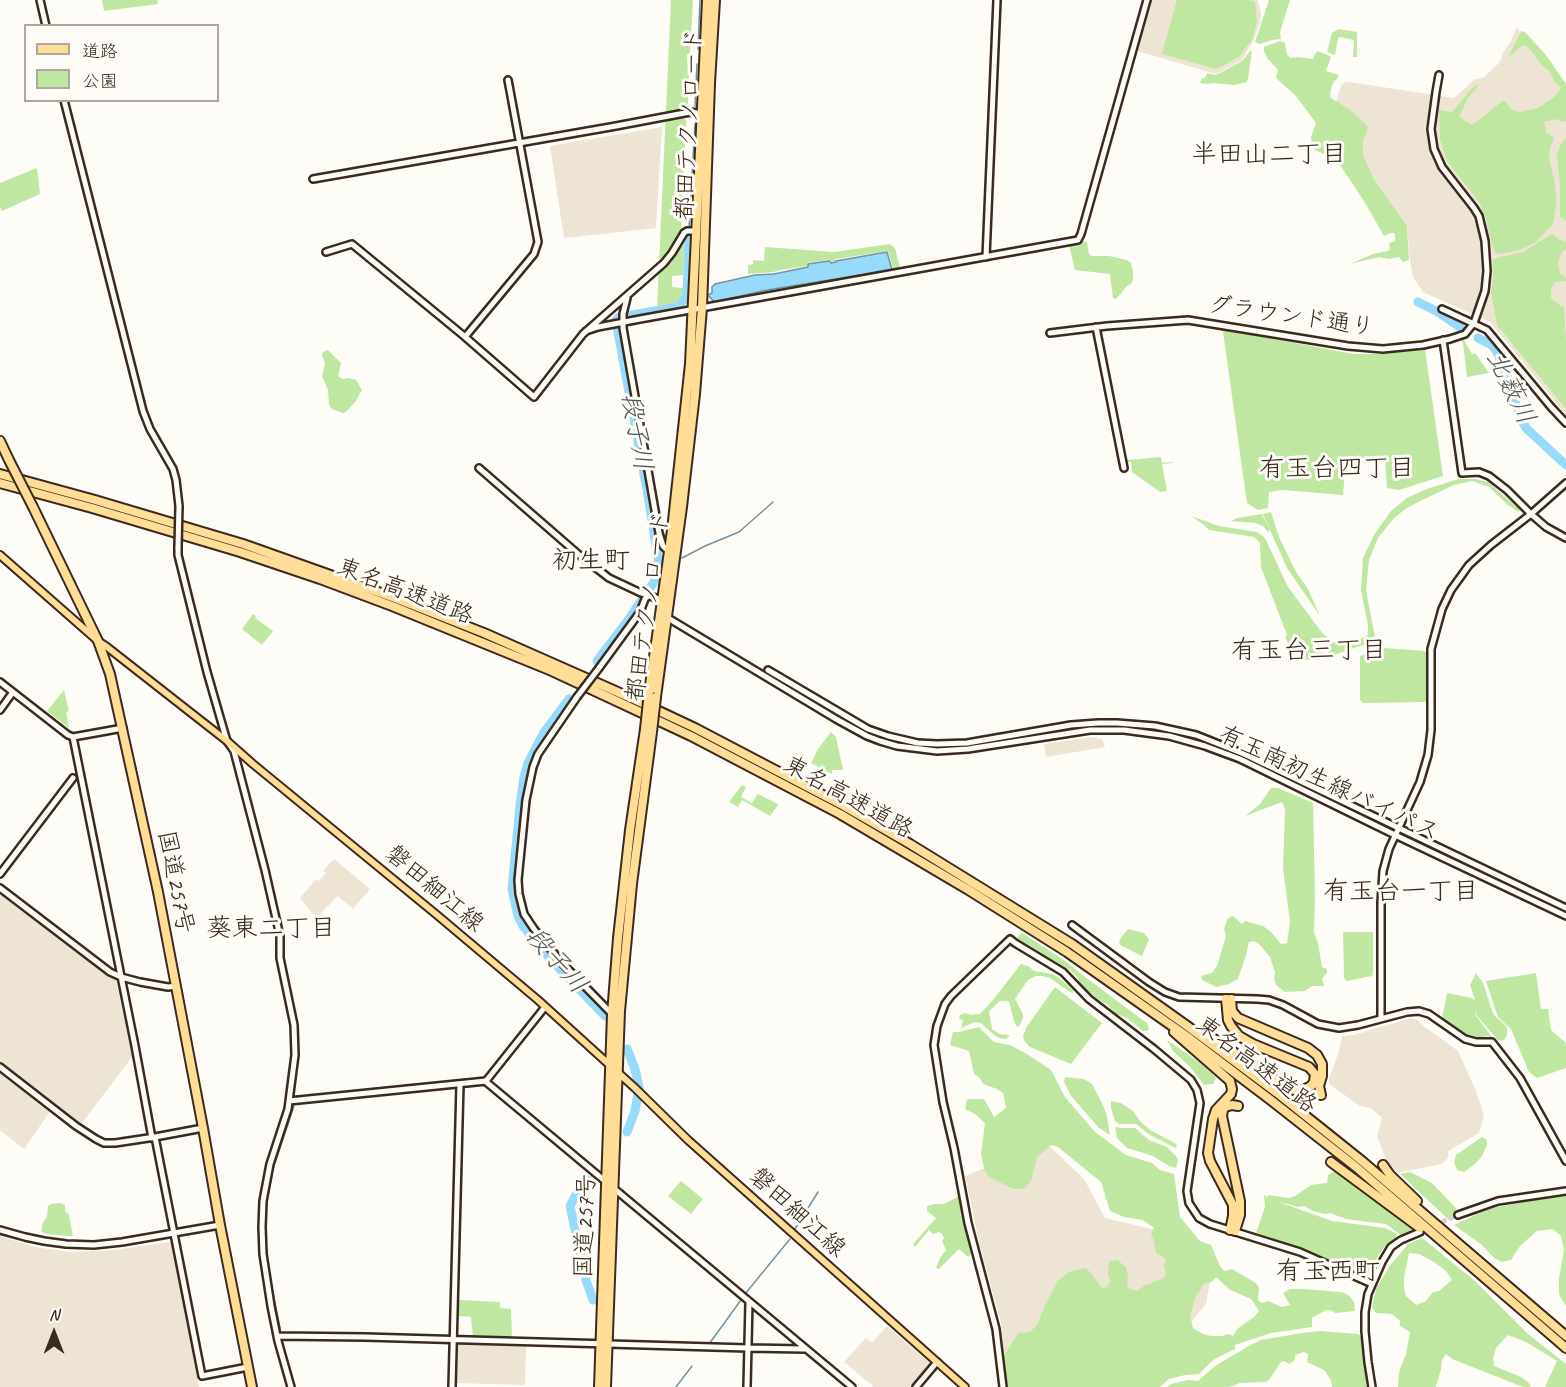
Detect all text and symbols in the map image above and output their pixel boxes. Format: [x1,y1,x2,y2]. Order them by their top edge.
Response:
legend [24,24,219,102]
street label: 都田テクノロード [671,27,709,221]
text: 道路 [82,40,118,62]
text: 公園 [82,70,118,92]
district label: 半田山二丁目 [1191,139,1347,171]
street label: グラウンド通り [1206,291,1376,343]
water label: 北薮川 [1479,346,1541,430]
water label: 段子川 [614,391,658,473]
district label: 有玉台四丁目 [1259,453,1415,485]
street label: 都田テクノロード [621,509,677,703]
district label: 初生町 [552,545,630,577]
street label: 東名高速道路 [333,553,477,631]
district label: 有玉台三丁目 [1231,635,1387,667]
street label: 有玉南初生線バイパス [1214,720,1444,848]
street label: 東名高速道路 [778,750,918,846]
street label: 国道257号 [151,828,199,936]
street label: 磐田細江線 [379,839,489,939]
district label: 有玉台一丁目 [1323,876,1479,908]
district label: 葵東二丁目 [206,913,336,945]
water label: 段子川 [519,921,593,1001]
street label: 東名高速道路 [1190,1010,1322,1120]
street label: 磐田細江線 [743,1162,851,1264]
street label: 国道257号 [570,1173,602,1279]
district label: 有玉西町 [1276,1256,1380,1288]
north arrow [24,1303,84,1363]
text: N [49,1305,59,1325]

